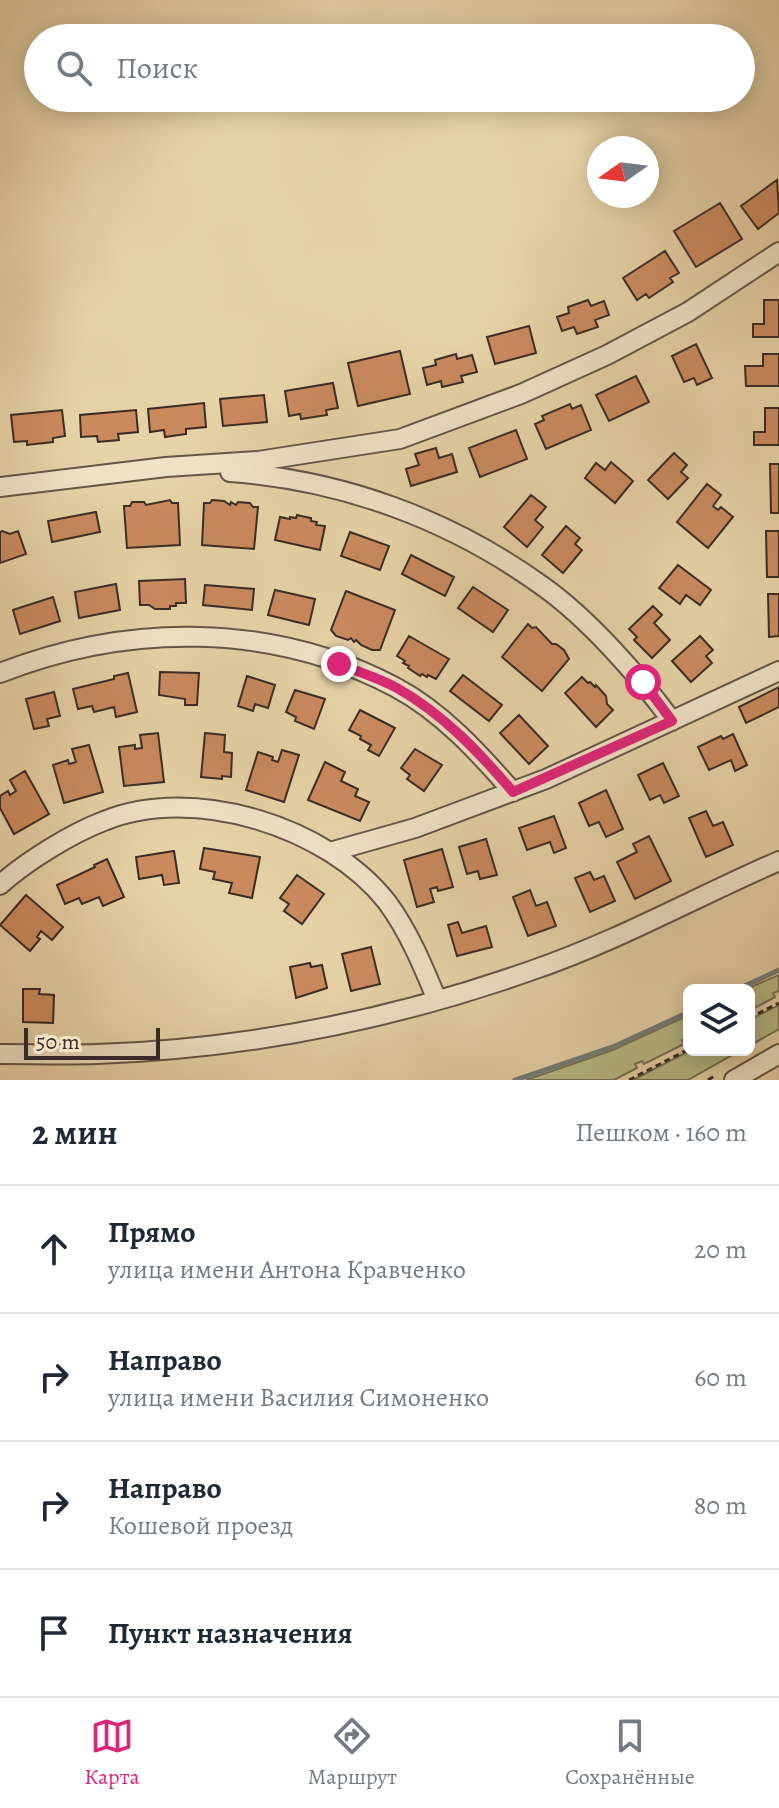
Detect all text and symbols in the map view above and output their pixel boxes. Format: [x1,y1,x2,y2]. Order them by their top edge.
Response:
search box [24,24,755,112]
icon: search [52,46,96,90]
text: Поиск [116,48,198,88]
north arrow [587,136,659,208]
route end [321,646,357,682]
route start [625,664,661,700]
map controls [683,984,755,1056]
button: layers [683,984,755,1056]
scale bar [24,1024,160,1060]
text: 50 m [36,1027,80,1057]
text: 2 мин [32,1109,118,1156]
text: Пешком · 160 m [575,1115,747,1150]
text: Прямо [108,1212,195,1252]
icon: ahead [32,1227,76,1271]
text: 20 m [694,1232,747,1267]
text: улица имени Антона Кравченко [108,1252,466,1287]
text: Направо [108,1340,222,1380]
icon: right [32,1355,76,1399]
text: 60 m [694,1360,747,1395]
text: улица имени Василия Симоненко [108,1380,489,1415]
text: Направо [108,1468,222,1508]
icon: right [32,1483,76,1527]
text: 80 m [694,1488,747,1523]
text: Кошевой проезд [108,1508,293,1543]
icon: arrive [32,1611,76,1655]
text: Пункт назначения [108,1613,353,1653]
tab: Карта [84,1714,140,1792]
tab: Маршрут [308,1714,397,1792]
tab: Сохранённые [565,1714,695,1792]

